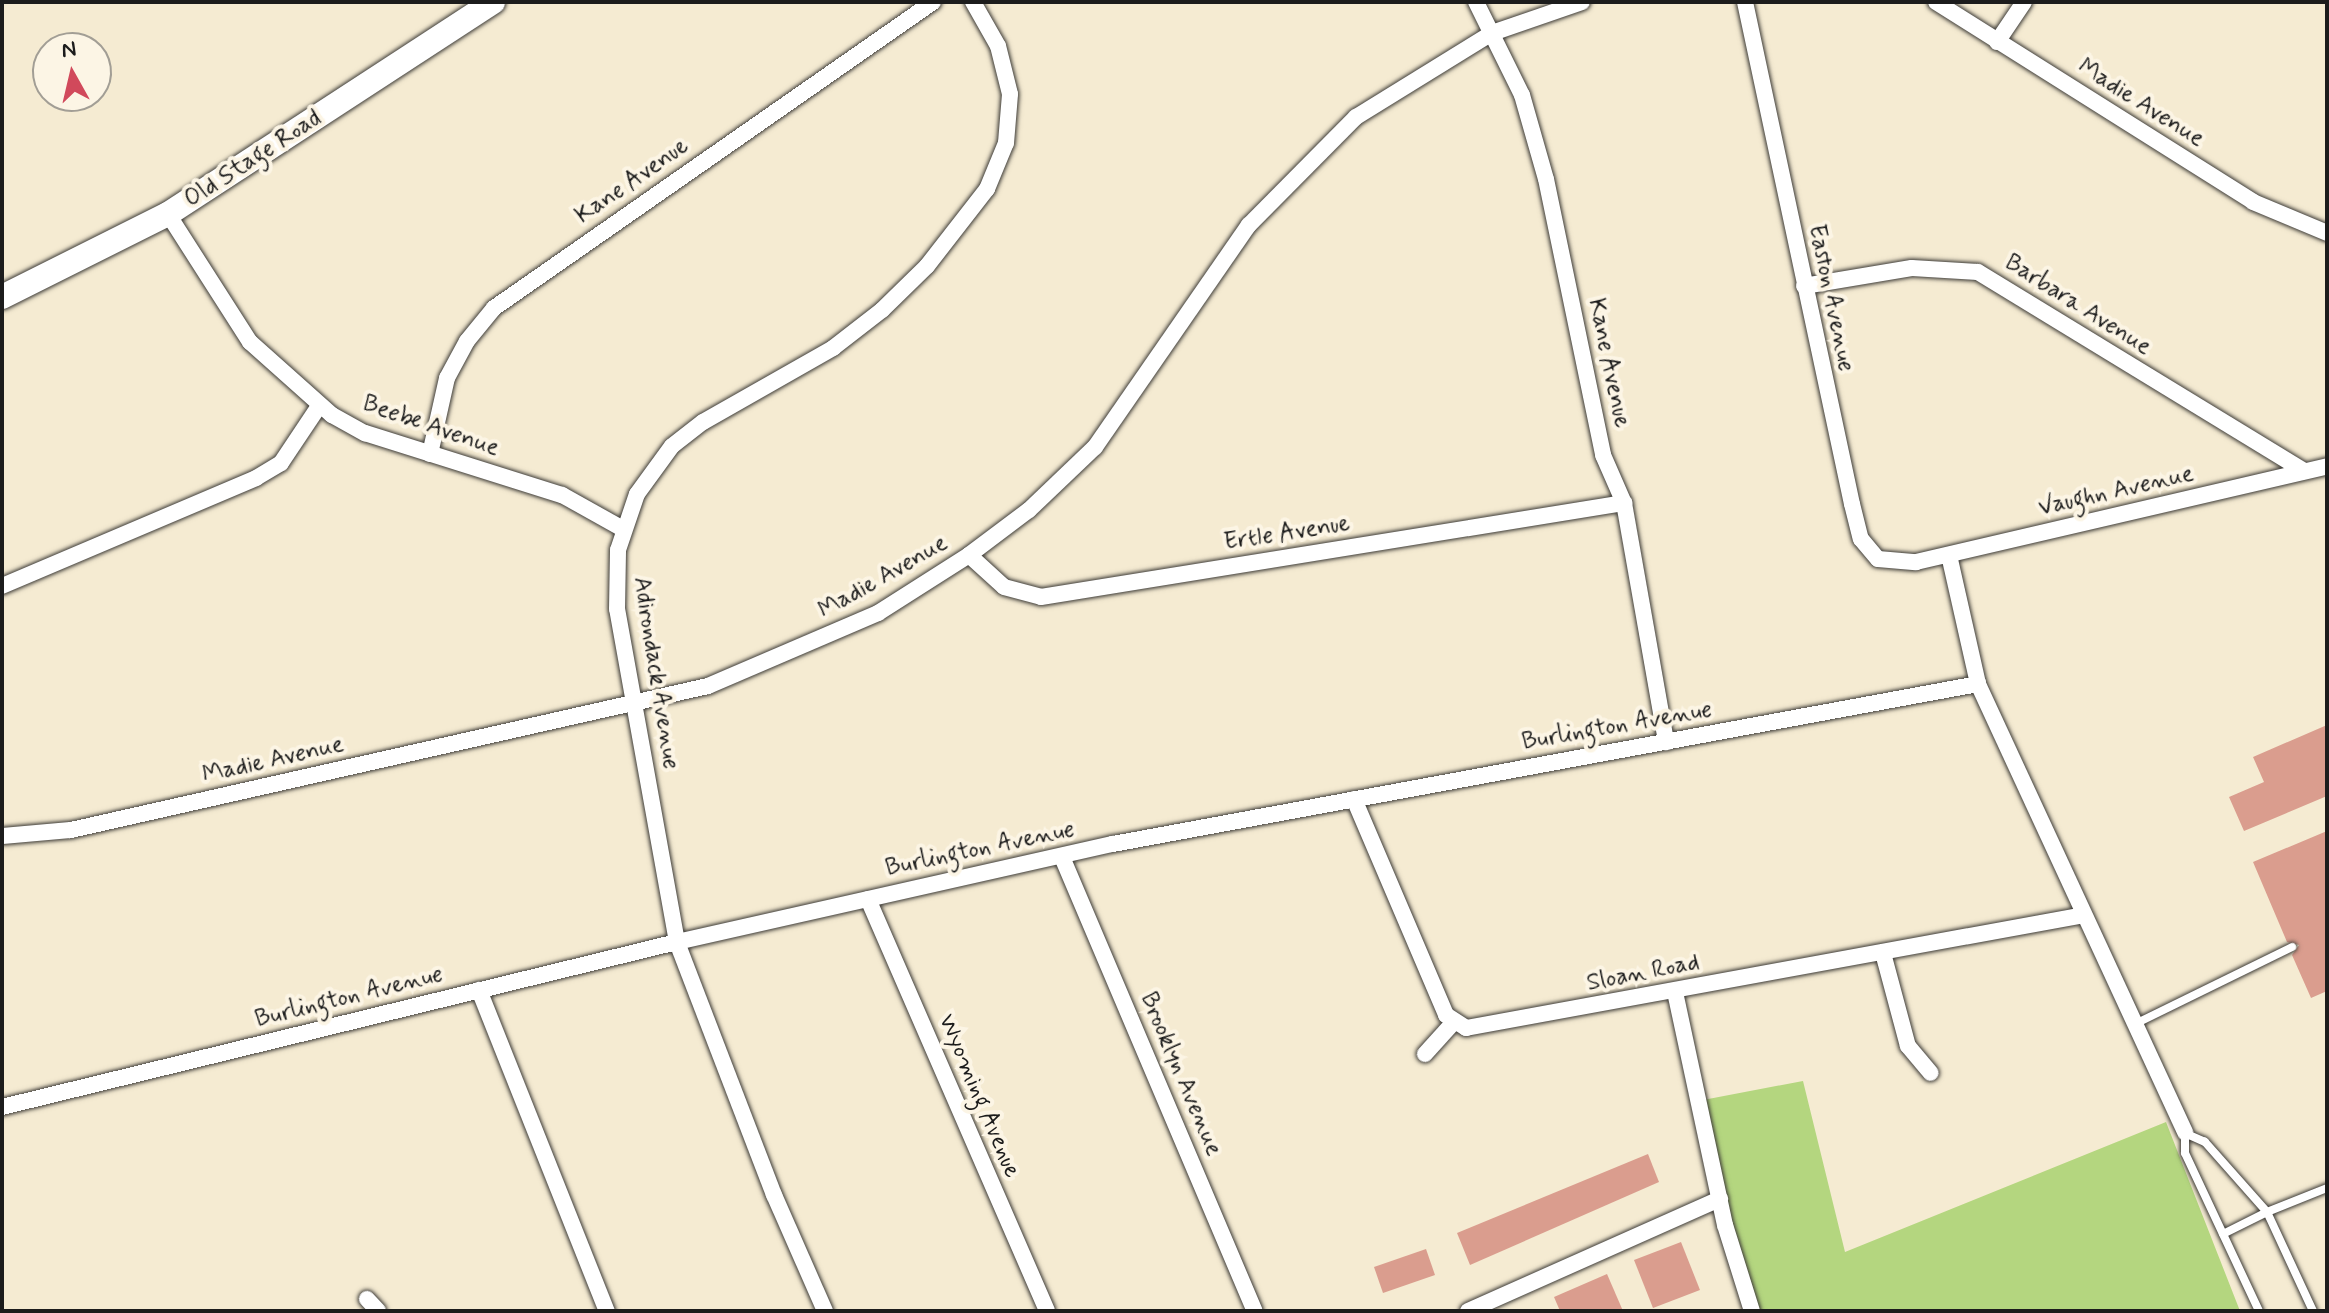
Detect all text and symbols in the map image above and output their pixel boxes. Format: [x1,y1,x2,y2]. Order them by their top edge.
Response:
north arrow [32,32,112,112]
text: N [60,35,78,65]
street label: Madie Avenue [2072,53,2210,153]
street label: Old Stage Road [181,105,325,213]
street label: Kane Avenue [568,130,696,232]
street label: Easton Avenue [1802,224,1860,372]
street label: Barbara Avenue [1999,248,2157,362]
street label: Kane Avenue [1581,294,1637,432]
street label: Beebe Avenue [359,389,503,463]
street label: Vaughn Avenue [2039,460,2193,522]
street label: Ertle Avenue [1220,509,1354,557]
street label: Madie Avenue [813,529,953,625]
street label: Adirondack Avenue [627,576,685,770]
street label: Burlington Avenue [1522,695,1712,757]
street label: Madie Avenue [200,730,346,790]
street label: Burlington Avenue [885,815,1075,883]
street label: Sloan Road [1584,948,1702,998]
street label: Burlington Avenue [254,960,444,1034]
street label: Brooklyn Avenue [1135,991,1227,1157]
street label: Wyoming Avenue [930,1007,1028,1185]

